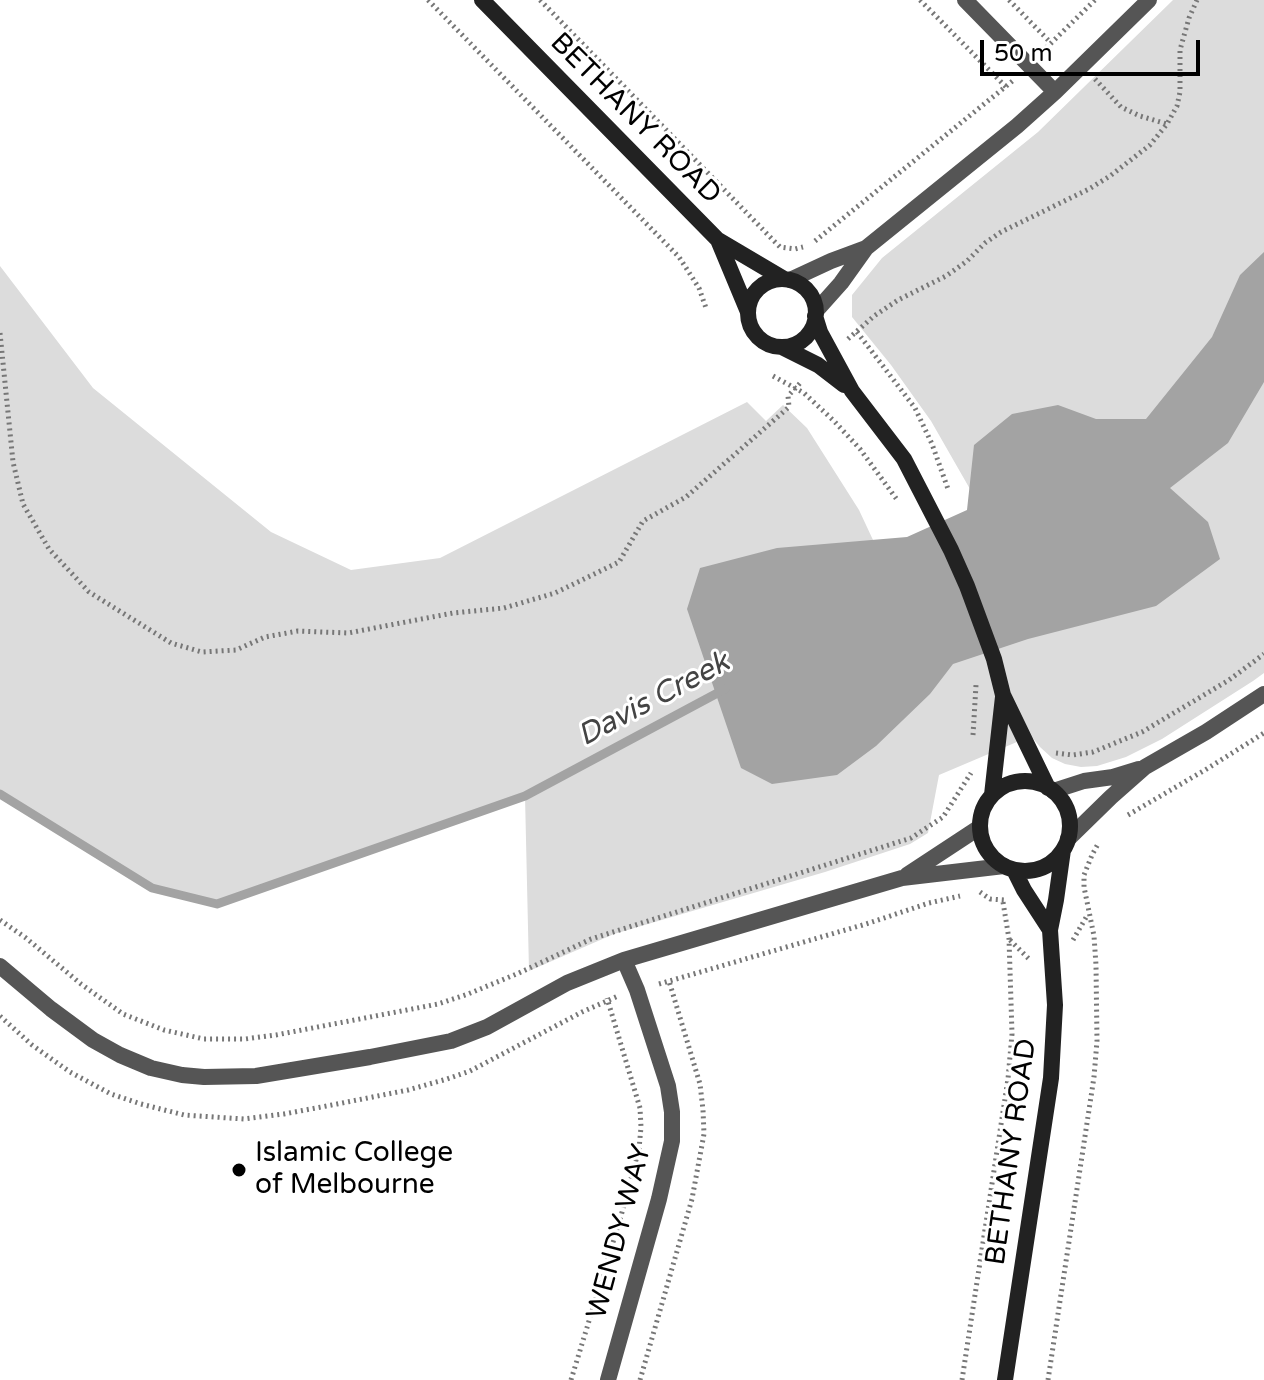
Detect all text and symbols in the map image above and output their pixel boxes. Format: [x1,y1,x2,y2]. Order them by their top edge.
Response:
scale bar [984,24,1204,74]
street label: BETHANY ROAD [542,26,728,212]
text: 50 m [994,39,1052,68]
water label: Davis Creek [572,645,736,755]
street label: BETHANY ROAD [979,1037,1045,1267]
place label: Islamic College of Melbourne [255,1137,453,1203]
street label: WENDY WAY [581,1141,659,1323]
marker: Islamic College of Melbourne [230,1161,248,1179]

